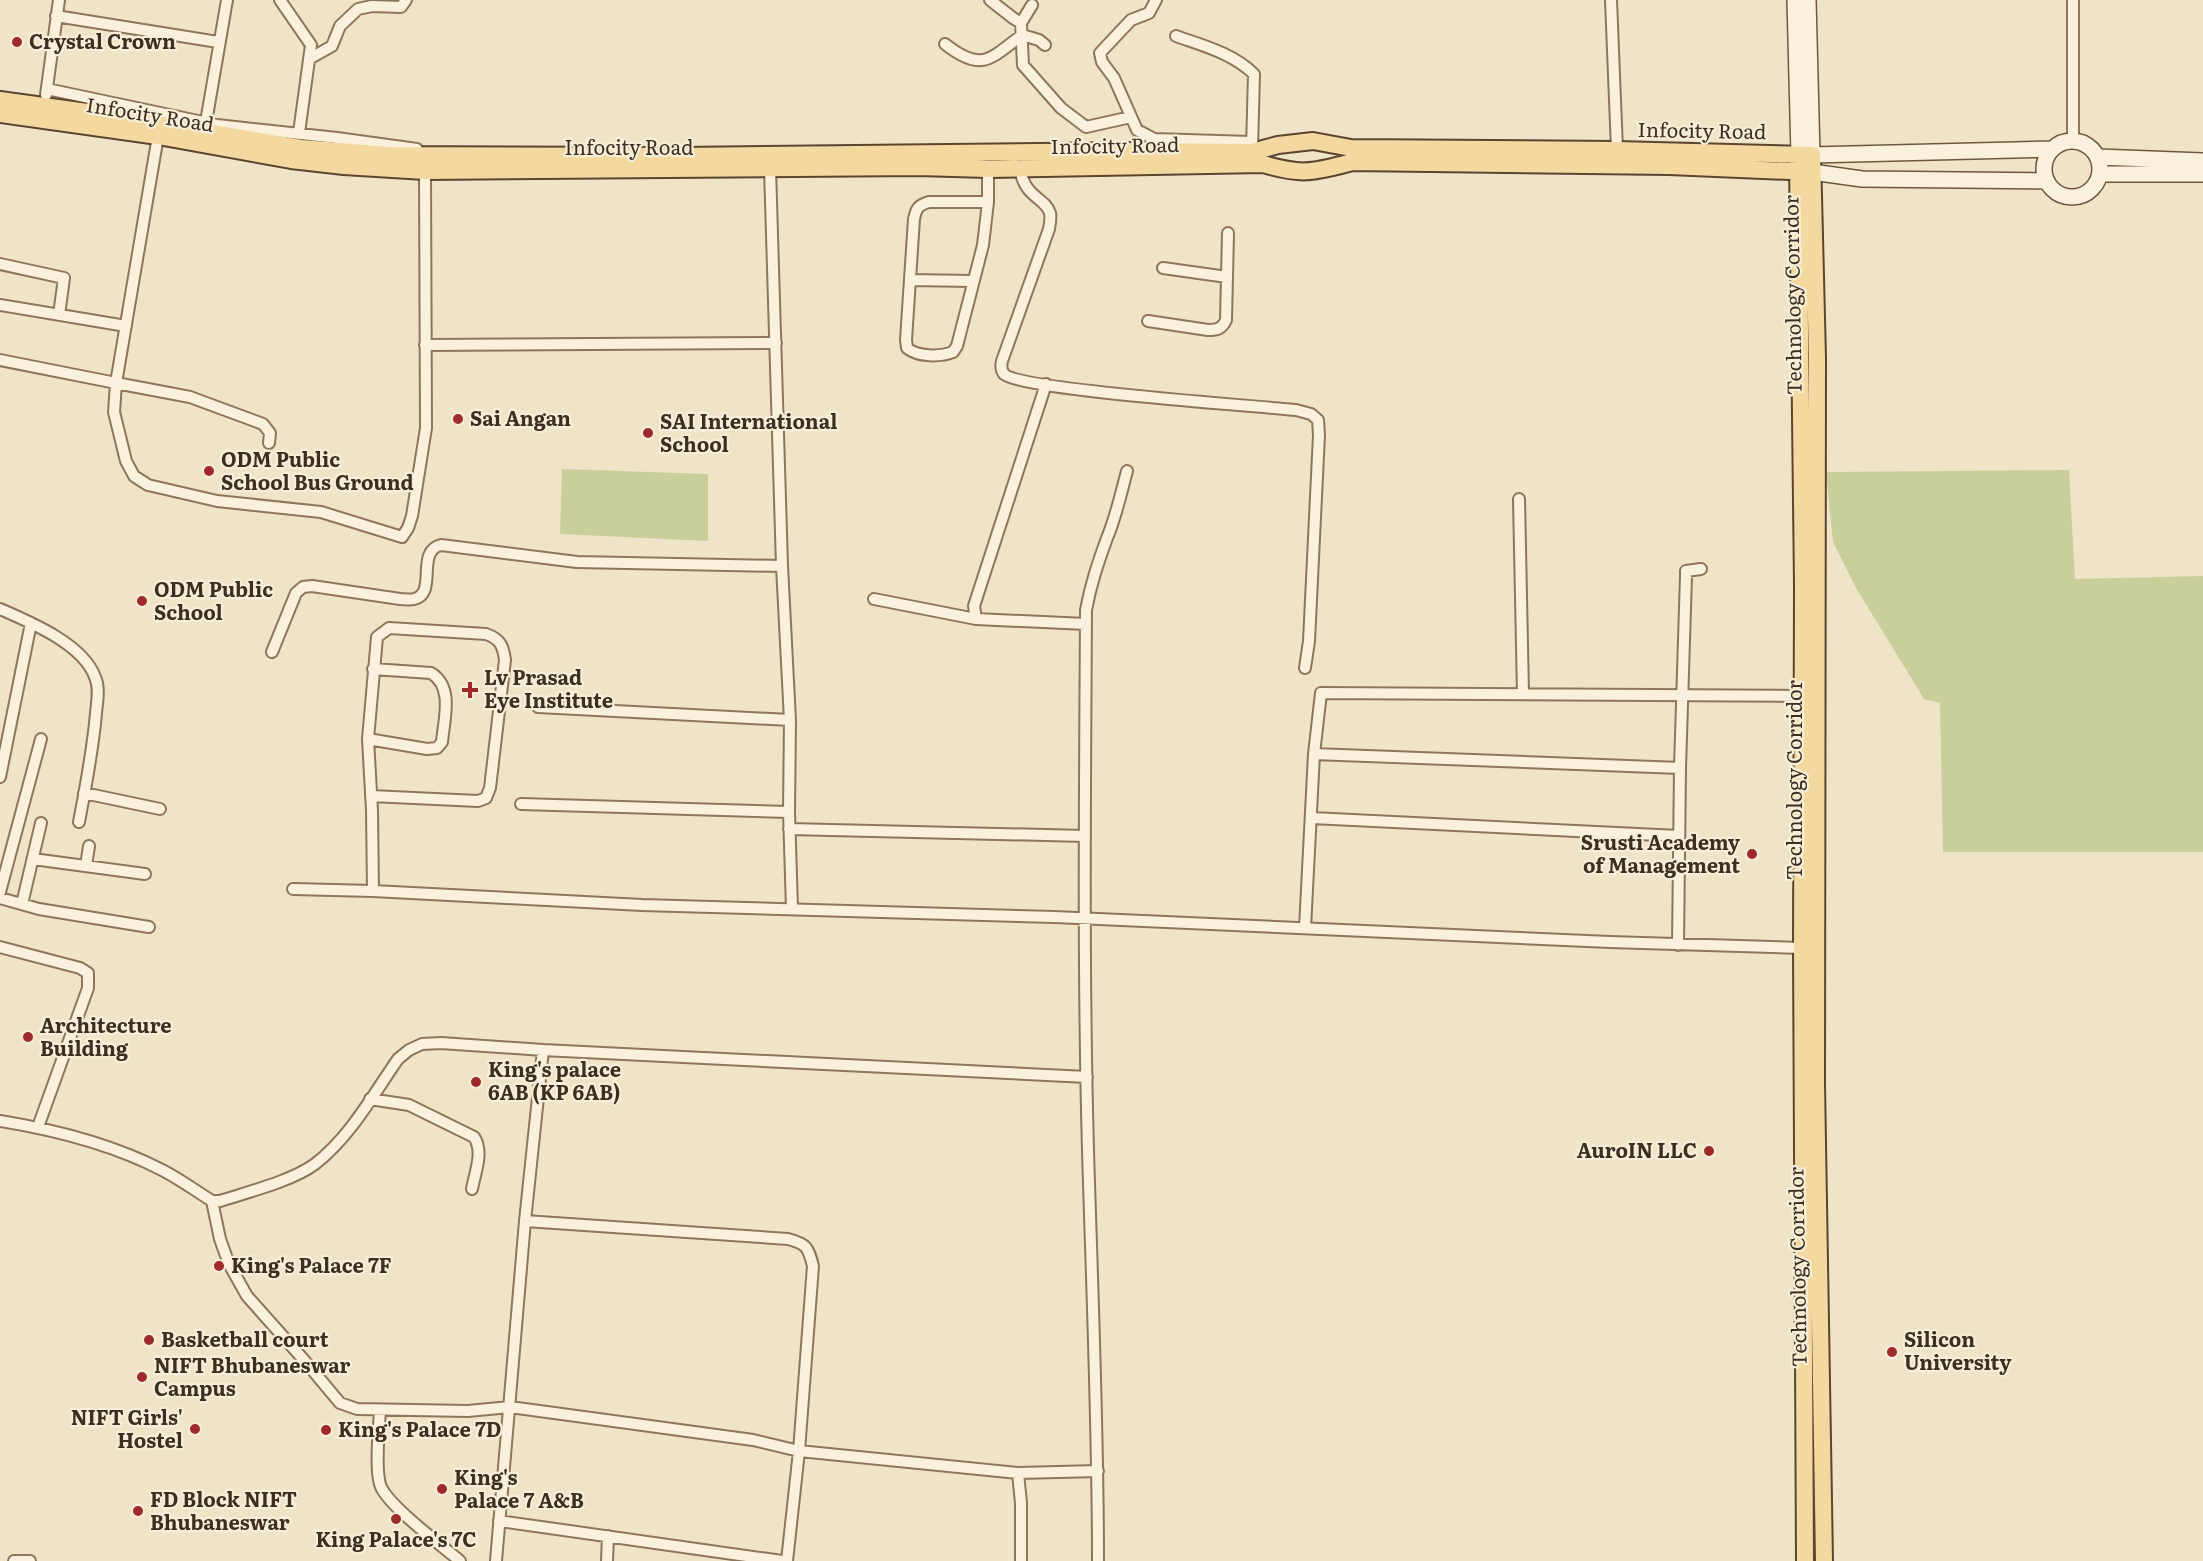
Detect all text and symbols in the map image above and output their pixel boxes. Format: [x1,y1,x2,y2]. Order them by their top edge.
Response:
place label: Crystal Crown [29,25,176,55]
marker: Crystal Crown [10,35,24,49]
street label: Infocity Road [84,88,216,138]
street label: Infocity Road [1637,113,1767,145]
street label: Infocity Road [1050,128,1180,160]
street label: Infocity Road [565,131,693,161]
street label: Technology Corridor [1774,194,1808,395]
place label: Sai Angan [470,402,571,432]
place label: SAI International School [660,405,838,458]
marker: Sai Angan [451,412,465,426]
marker: SAI International School [641,426,655,440]
place label: ODM Public School Bus Ground [221,443,414,496]
marker: ODM Public School Bus Ground [202,464,216,478]
place label: ODM Public School [154,573,273,626]
marker: ODM Public School [135,594,149,608]
place label: Lv Prasad Eye Institute [484,661,613,714]
street label: Technology Corridor [1778,679,1808,880]
marker: Lv Prasad Eye Institute [461,681,479,699]
place label: Srusti Academy of Management [1581,826,1741,879]
marker: Srusti Academy of Management [1745,847,1759,861]
place label: Architecture Building [40,1009,172,1062]
marker: Architecture Building [21,1030,35,1044]
place label: King's palace 6AB (KP 6AB) [488,1053,621,1106]
marker: King's palace 6AB (KP 6AB) [469,1075,483,1089]
place label: AuroIN LLC [1577,1134,1697,1164]
marker: AuroIN LLC [1702,1144,1716,1158]
street label: Technology Corridor [1779,1166,1813,1367]
place label: King's Palace 7F [231,1249,392,1279]
marker: King's Palace 7F [212,1259,226,1273]
place label: Basketball court [161,1323,329,1353]
place label: Silicon University [1904,1323,2012,1376]
marker: Basketball court [142,1333,156,1347]
marker: Silicon University [1885,1345,1899,1359]
place label: NIFT Bhubaneswar Campus [154,1349,351,1402]
marker: NIFT Bhubaneswar Campus [135,1370,149,1384]
place label: NIFT Girls' Hostel [71,1401,183,1454]
place label: King's Palace 7D [338,1413,501,1443]
marker: NIFT Girls' Hostel [188,1422,202,1436]
marker: King's Palace 7D [319,1423,333,1437]
place label: King's Palace 7 A&B [454,1461,584,1514]
marker: King's Palace 7 A&B [435,1482,449,1496]
place label: FD Block NIFT Bhubaneswar [150,1483,297,1536]
marker: FD Block NIFT Bhubaneswar [131,1504,145,1518]
marker: King Palace's 7C [389,1512,403,1526]
place label: King Palace's 7C [315,1523,477,1553]

